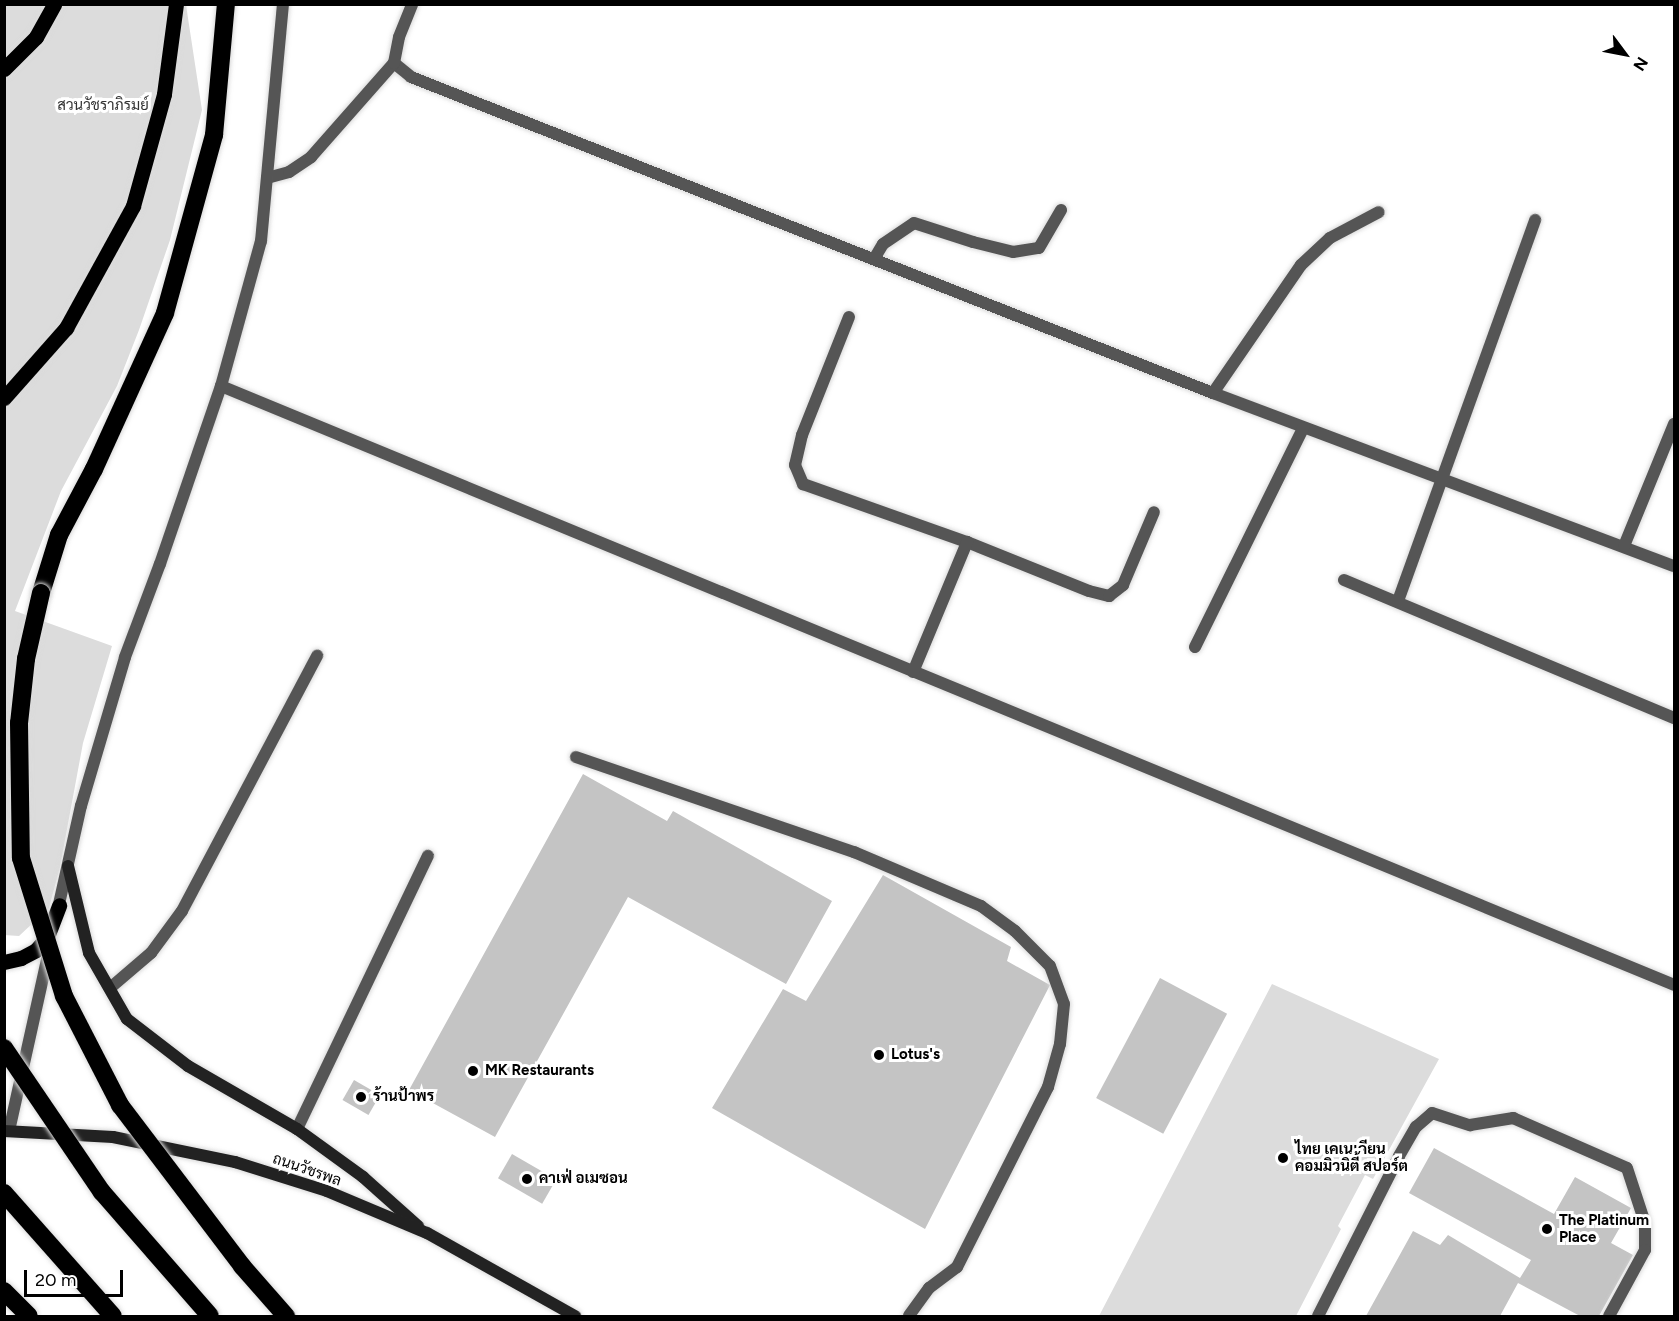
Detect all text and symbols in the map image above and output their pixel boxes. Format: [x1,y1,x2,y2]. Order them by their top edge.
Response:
north arrow [1595,24,1655,84]
text: N [1629,54,1652,74]
park label: สวนวัชราภิรมย์ [57,97,149,115]
place label: Lotus's [891,1046,940,1064]
marker: Lotus's [872,1048,886,1062]
place label: MK Restaurants [485,1062,594,1080]
marker: MK Restaurants [466,1064,480,1078]
place label: ร้านป้าพร [373,1088,434,1106]
marker: ร้านป้าพร [354,1090,368,1104]
place label: ไทย เคเนเดียน คอมมิวนิตี้ สปอร์ต [1295,1140,1408,1175]
street label: ถนนวัชรพล [270,1150,344,1190]
marker: ไทย เคเนเดียน คอมมิวนิตี้ สปอร์ต [1276,1151,1290,1165]
place label: คาเฟ่ อเมซอน [539,1170,628,1188]
marker: คาเฟ่ อเมซอน [520,1172,534,1186]
place label: The Platinum Place [1559,1211,1649,1246]
marker: The Platinum Place [1540,1222,1554,1236]
scale bar [27,1258,126,1296]
text: 20 m [35,1269,76,1291]

